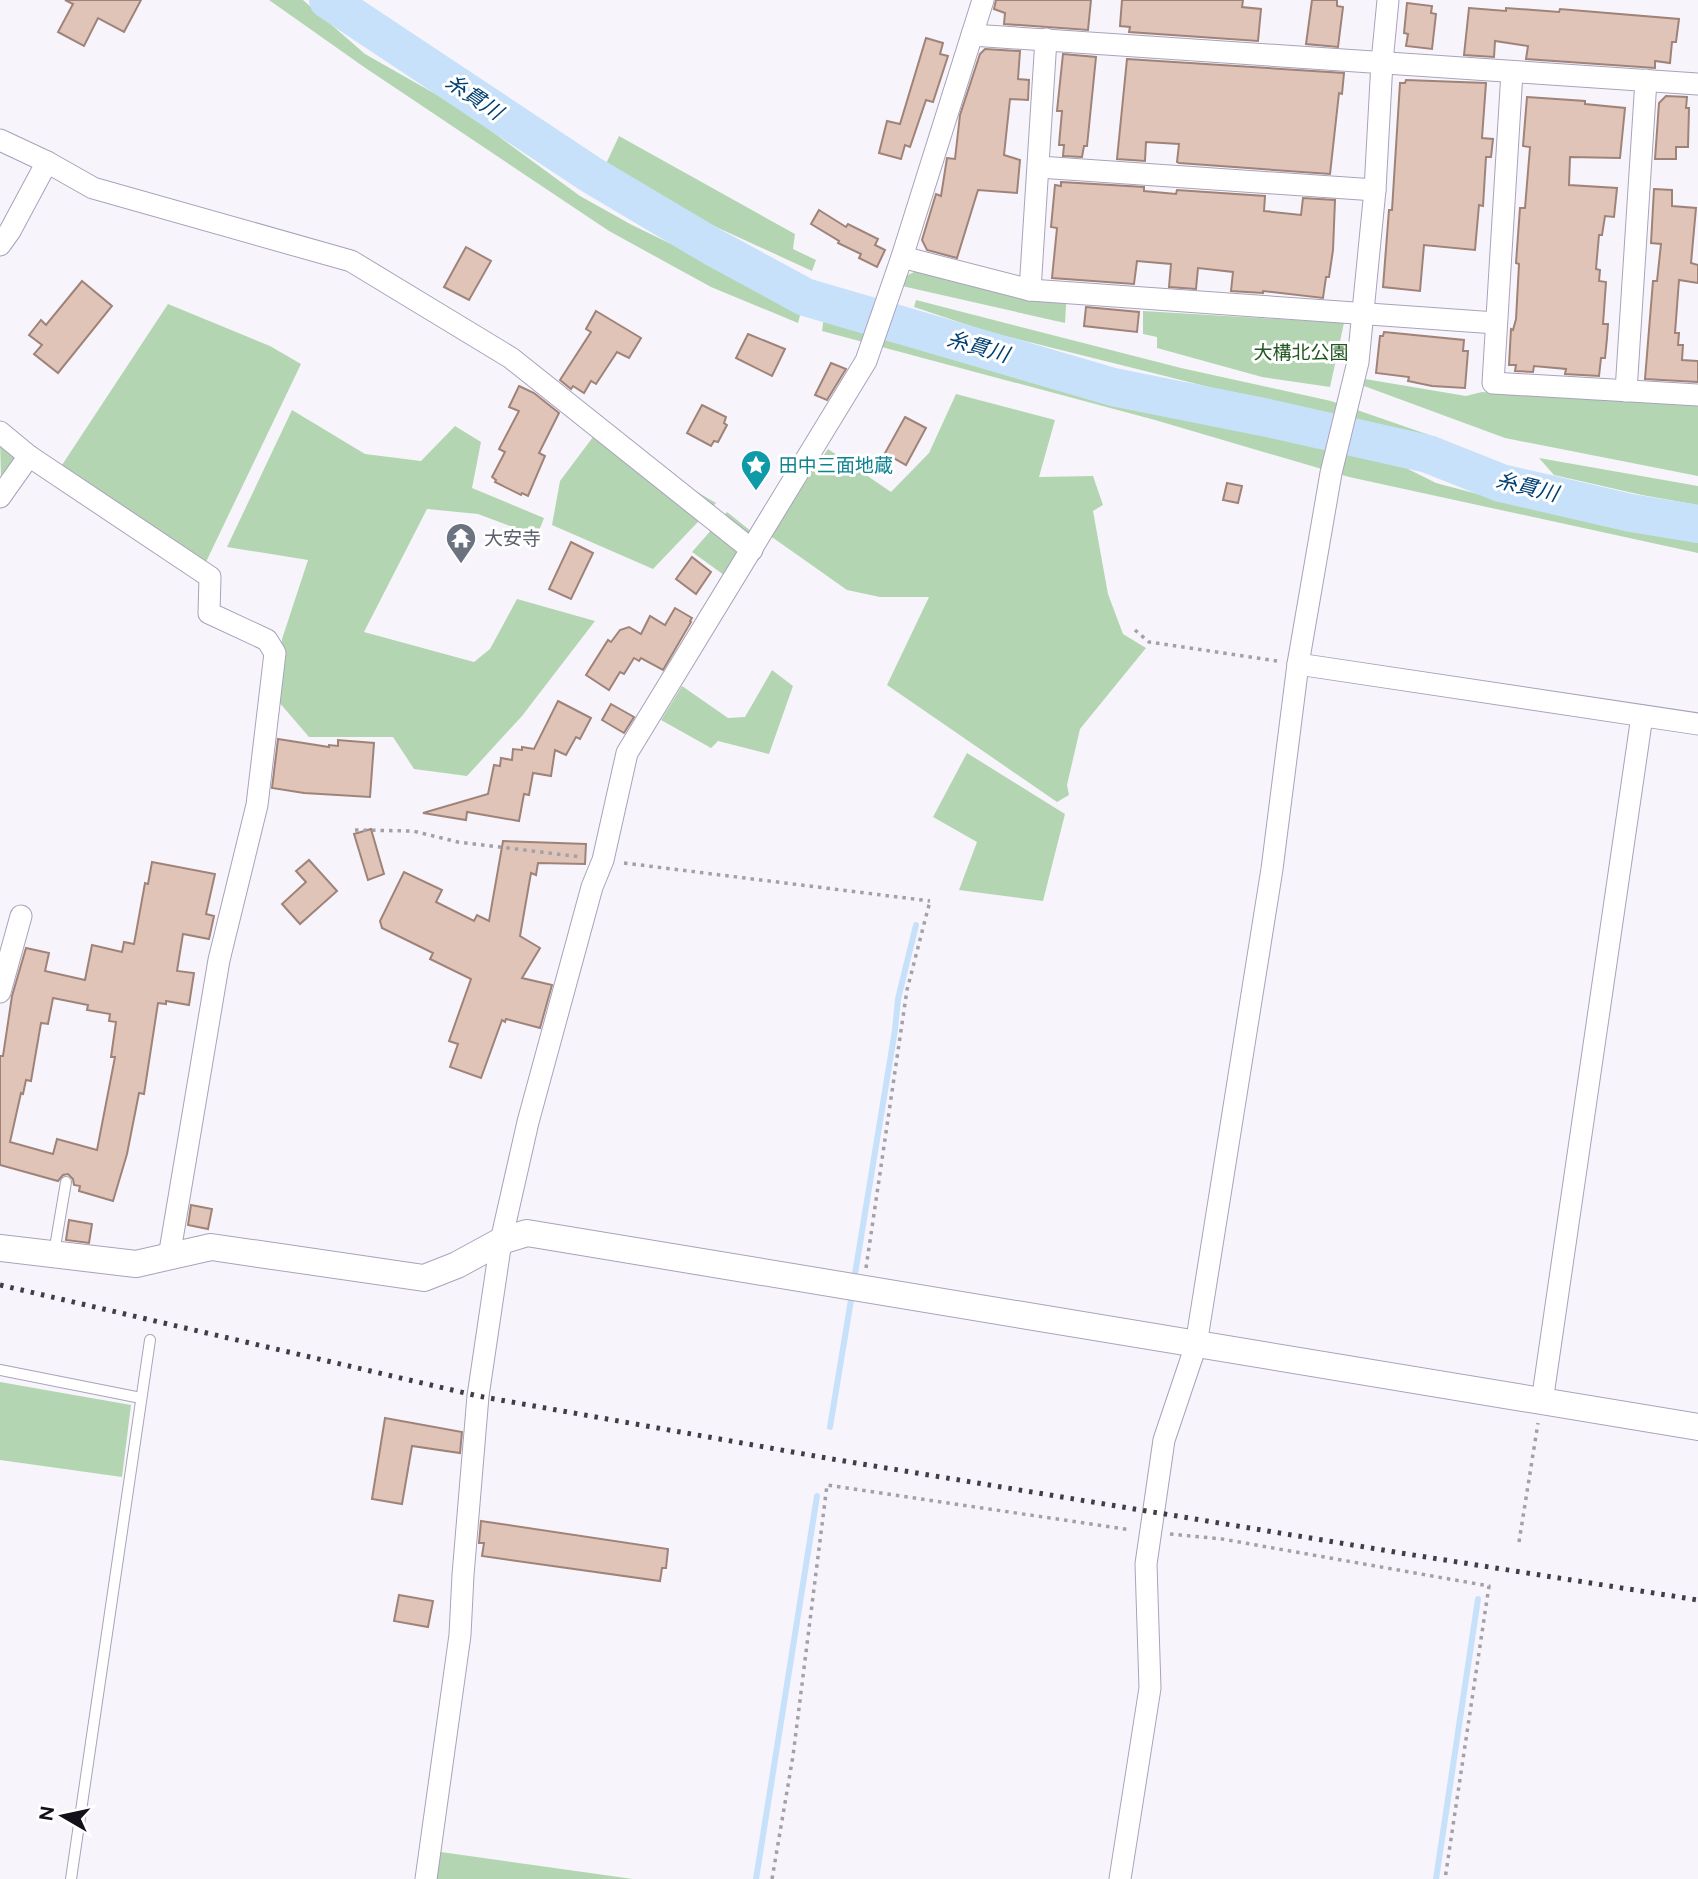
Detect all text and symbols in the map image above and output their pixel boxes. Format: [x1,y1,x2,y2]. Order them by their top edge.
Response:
water label: 糸貫川 [441,69,509,126]
water label: 糸貫川 [944,326,1014,368]
park label: 大構北公園 [1253,341,1349,364]
place icon: 田中三面地蔵 [739,448,773,492]
place label: 田中三面地蔵 [779,454,893,477]
water label: 糸貫川 [1494,467,1563,507]
temple icon: 大安寺 [444,521,478,565]
place label: 大安寺 [484,527,541,550]
north arrow [28,1781,98,1851]
text: N [34,1804,59,1822]

